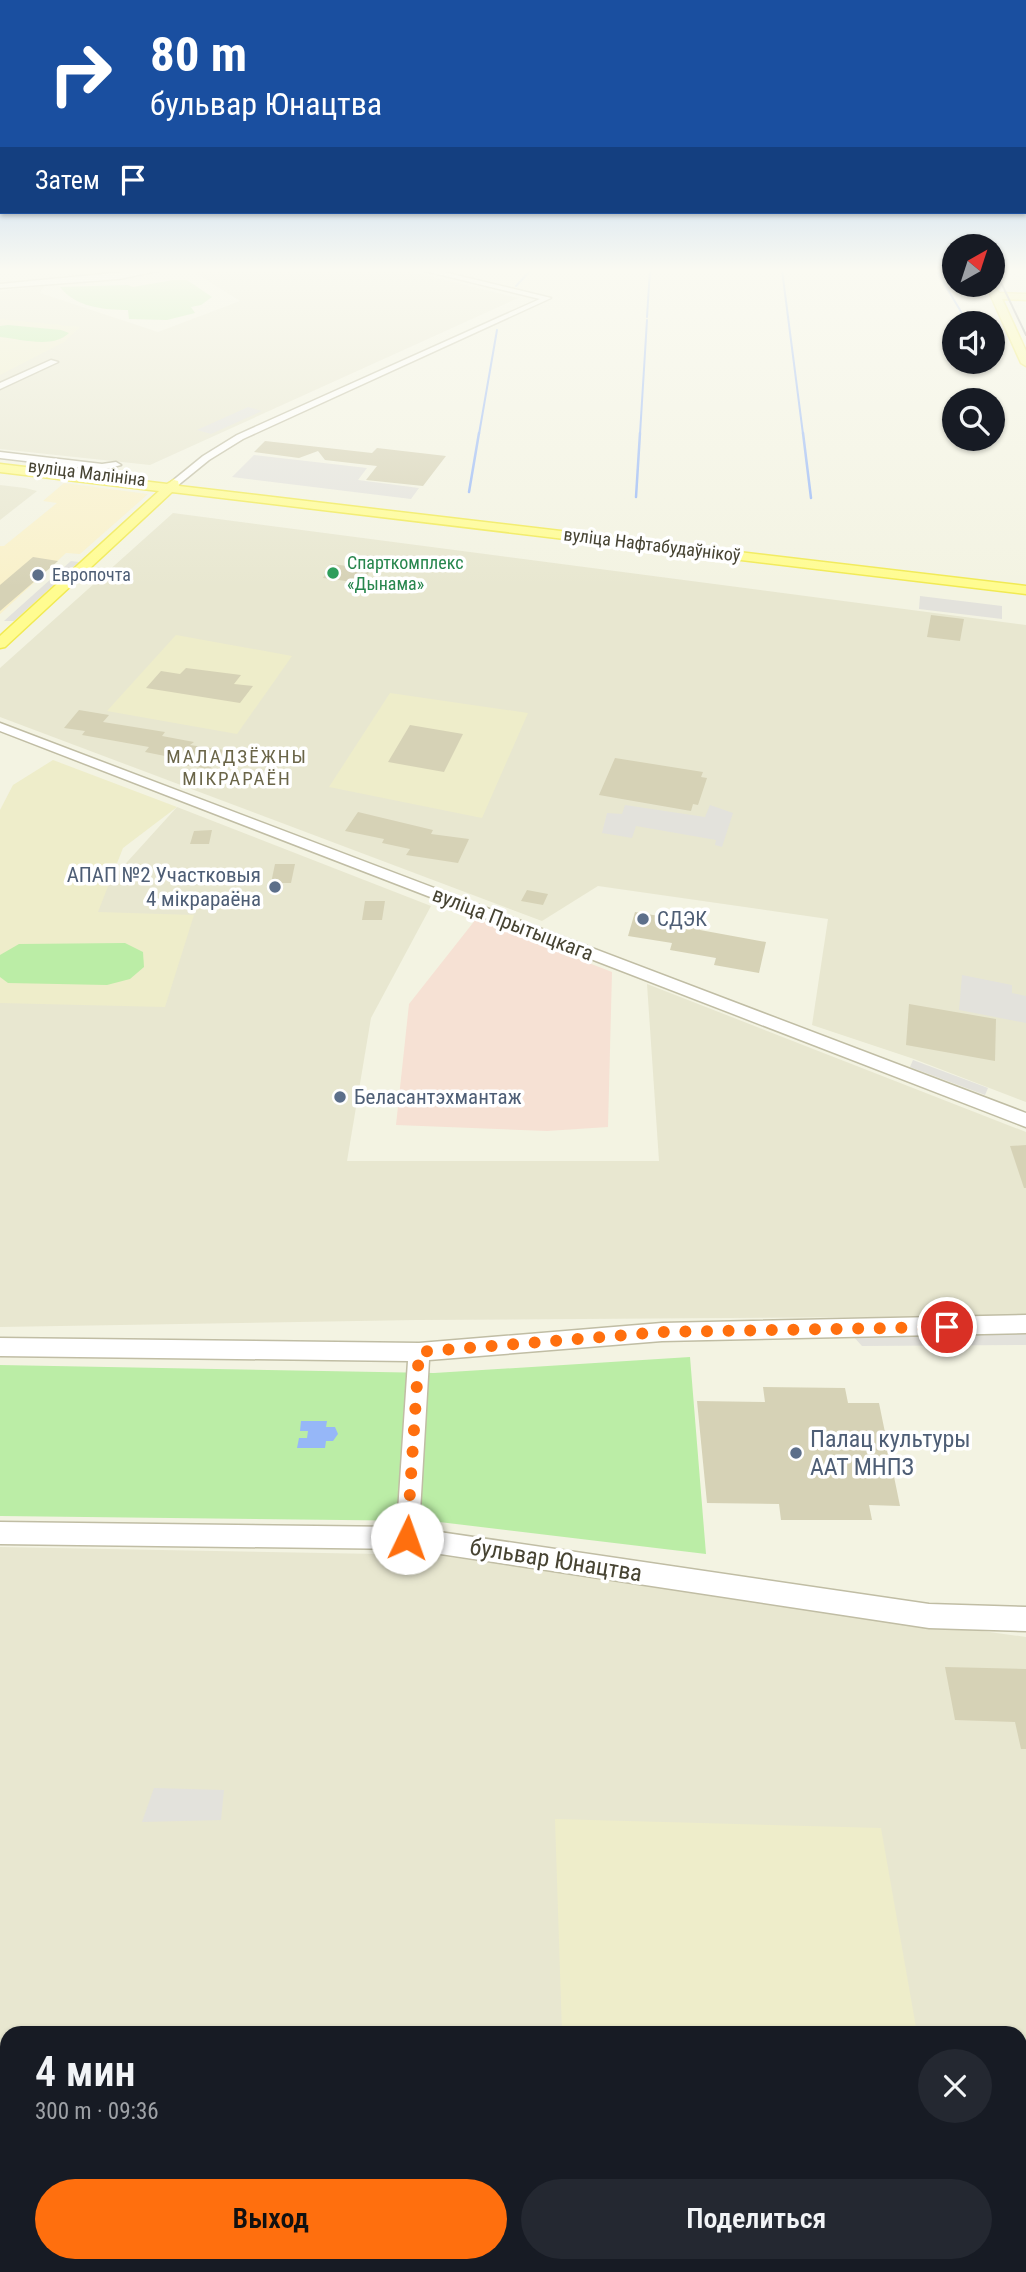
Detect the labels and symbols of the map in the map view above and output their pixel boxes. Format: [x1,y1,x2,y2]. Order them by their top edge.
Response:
north arrow [942,234,1004,298]
street label: вуліца Малініна [27,455,147,490]
street label: вуліца Нафтабудаўнікоў [563,523,742,566]
place label: Спарткомплекс «Дынама» [347,552,464,594]
place label: Европочта [52,564,131,585]
marker: Спарткомплекс «Дынама» [325,565,341,581]
marker: Европочта [30,567,46,583]
district label: МАЛАДЗЁЖНЫ МІКРАРАЁН [166,745,308,790]
place label: АПАП №2 Участковыя 4 мікрараёна [67,863,261,911]
marker: АПАП №2 Участковыя 4 мікрараёна [267,879,283,895]
street label: вуліца Прытыцкага [429,882,597,966]
place label: СДЭК [657,907,707,931]
marker: СДЭК [635,911,651,927]
place label: Беласантэхмантаж [354,1085,522,1109]
marker: Беласантэхмантаж [332,1089,348,1105]
pin [917,1297,977,1357]
place label: Палац культуры ААТ МНПЗ [810,1425,971,1481]
marker: Палац культуры ААТ МНПЗ [788,1445,804,1461]
position arrow [370,1501,444,1575]
street label: бульвар Юнацтва [468,1533,644,1587]

